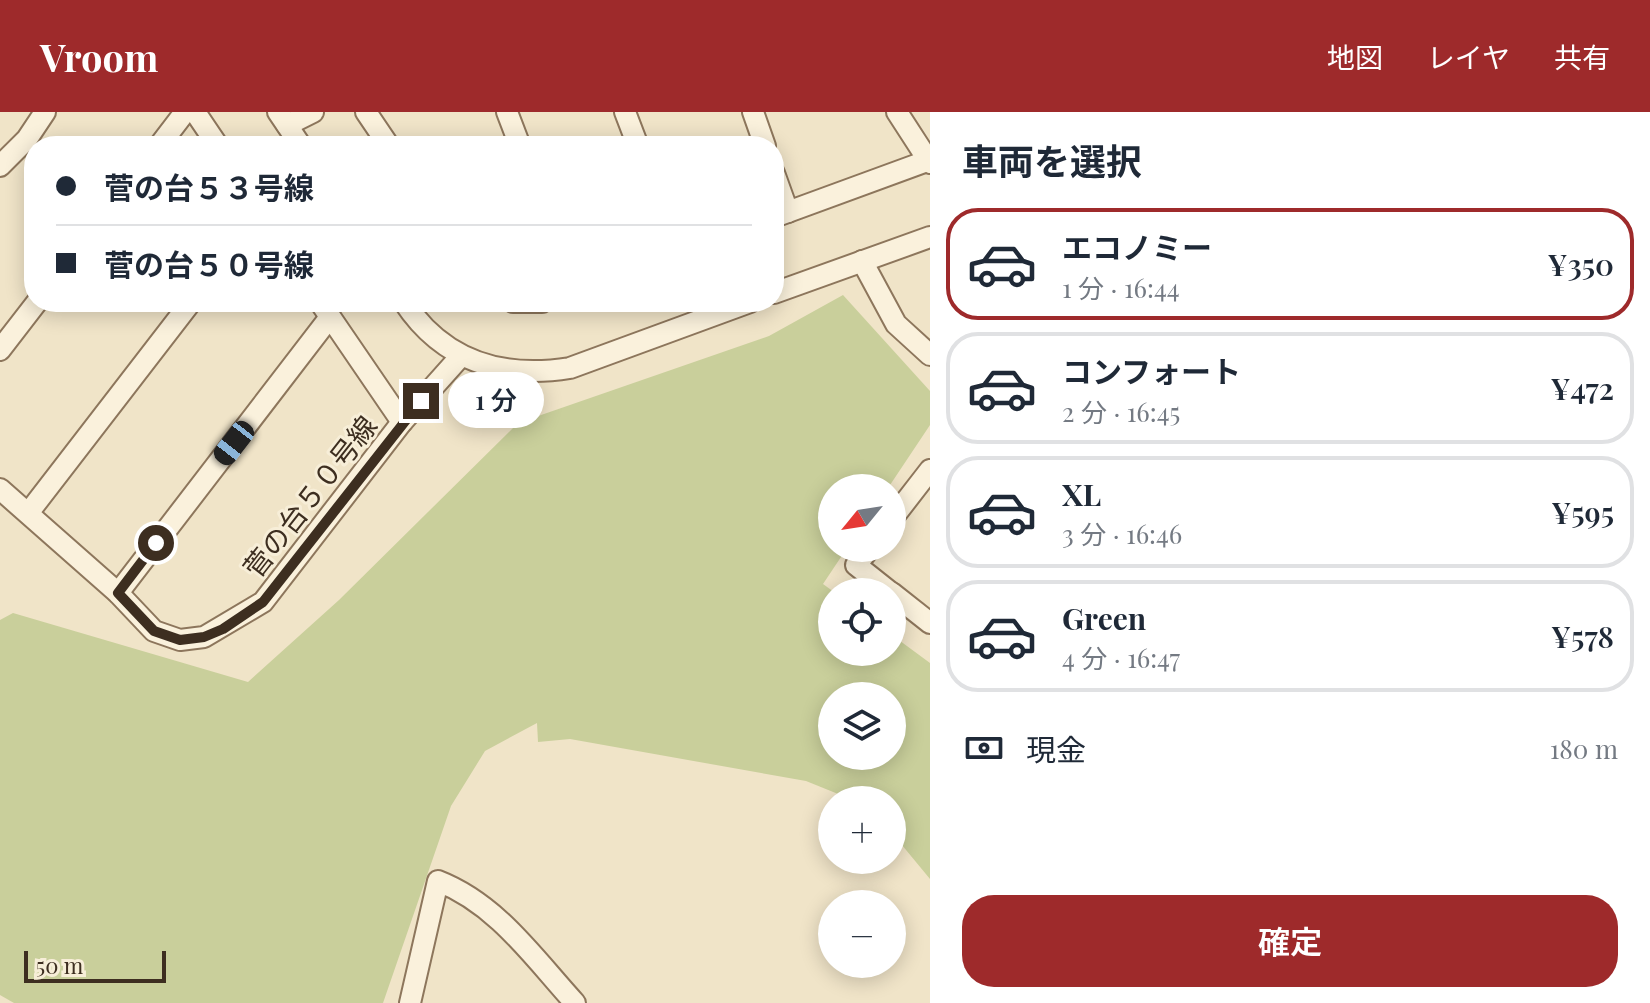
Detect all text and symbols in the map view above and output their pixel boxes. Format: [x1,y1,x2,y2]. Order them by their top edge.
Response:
text: Vroom [40,31,158,82]
text: 地図 [1327,38,1383,75]
text: レイヤ [1427,38,1510,75]
text: 共有 [1554,38,1610,75]
text: 車両を選択 [962,136,1142,184]
text: 菅の台５３号線 [104,167,314,207]
text: エコノミー [1062,227,1212,267]
icon: car [966,228,1038,300]
text: 菅の台５０号線 [104,244,314,284]
text: ¥350 [1547,244,1614,284]
text: 1 分 · 16:44 [1062,270,1180,305]
text: コンフォート [1062,351,1241,391]
icon: car [966,352,1038,424]
text: ¥472 [1550,368,1614,408]
callout: 1 分 [449,373,545,429]
text: 1 分 [475,382,517,417]
route end [403,383,439,419]
text: 2 分 · 16:45 [1062,394,1180,429]
street label: 菅の台５０号線 [234,407,384,585]
car [210,417,258,469]
north arrow [818,474,906,562]
map controls [818,474,906,978]
text: XL [1062,474,1101,514]
icon: car [966,476,1038,548]
text: ¥595 [1551,492,1614,532]
text: 3 分 · 16:46 [1062,516,1182,551]
route start [138,525,174,561]
button: locate [818,578,906,666]
text: Green [1062,598,1146,638]
icon: car [966,600,1038,672]
text: ¥578 [1551,616,1614,656]
text: 4 分 · 16:47 [1062,640,1180,675]
button: layers [818,682,906,770]
icon: cash [962,726,1006,770]
text: 現金 [1026,729,1086,769]
text: 180 m [1550,731,1618,766]
button: + [818,786,906,874]
button: − [818,890,906,978]
button: 確定 [962,895,1618,987]
scale bar [24,947,166,983]
text: 50 m [36,950,83,980]

